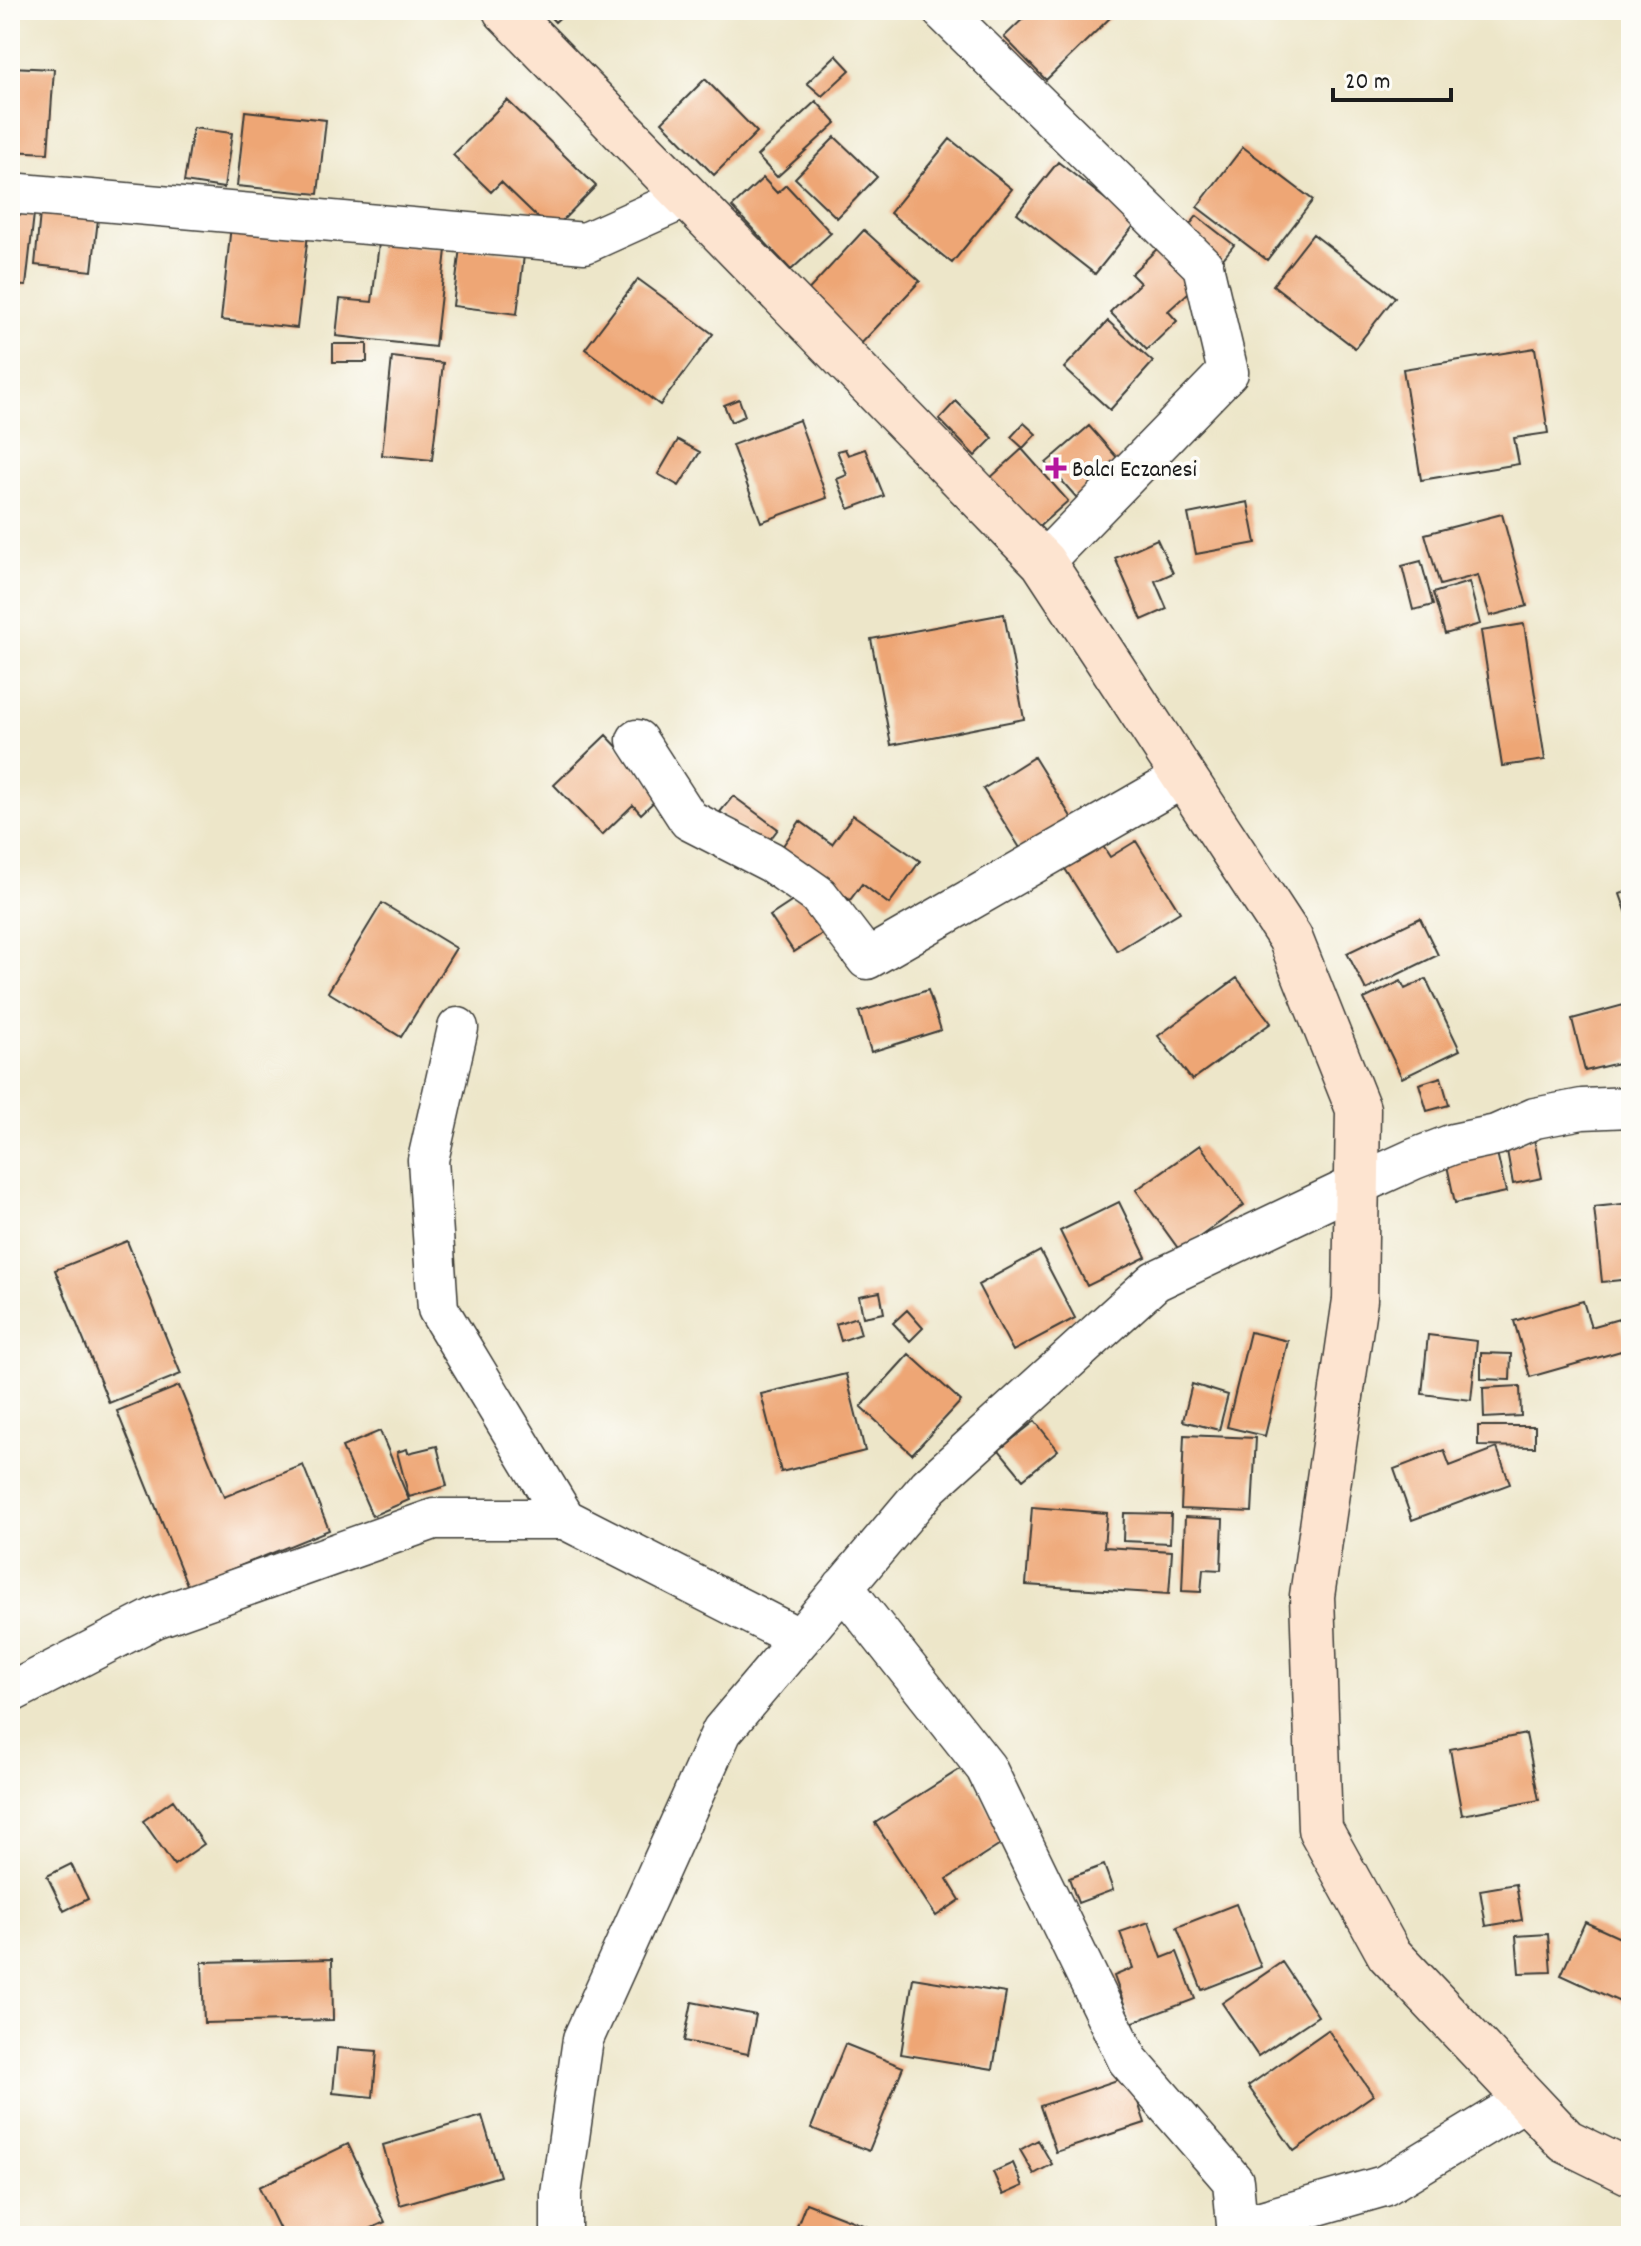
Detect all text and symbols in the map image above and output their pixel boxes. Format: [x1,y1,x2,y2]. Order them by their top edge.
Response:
scale bar [1333,52,1451,102]
text: 20 m [1345,66,1391,100]
place label: Balcı Eczanesi [1072,454,1197,488]
marker: Balcı Eczanesi [1047,459,1065,477]

